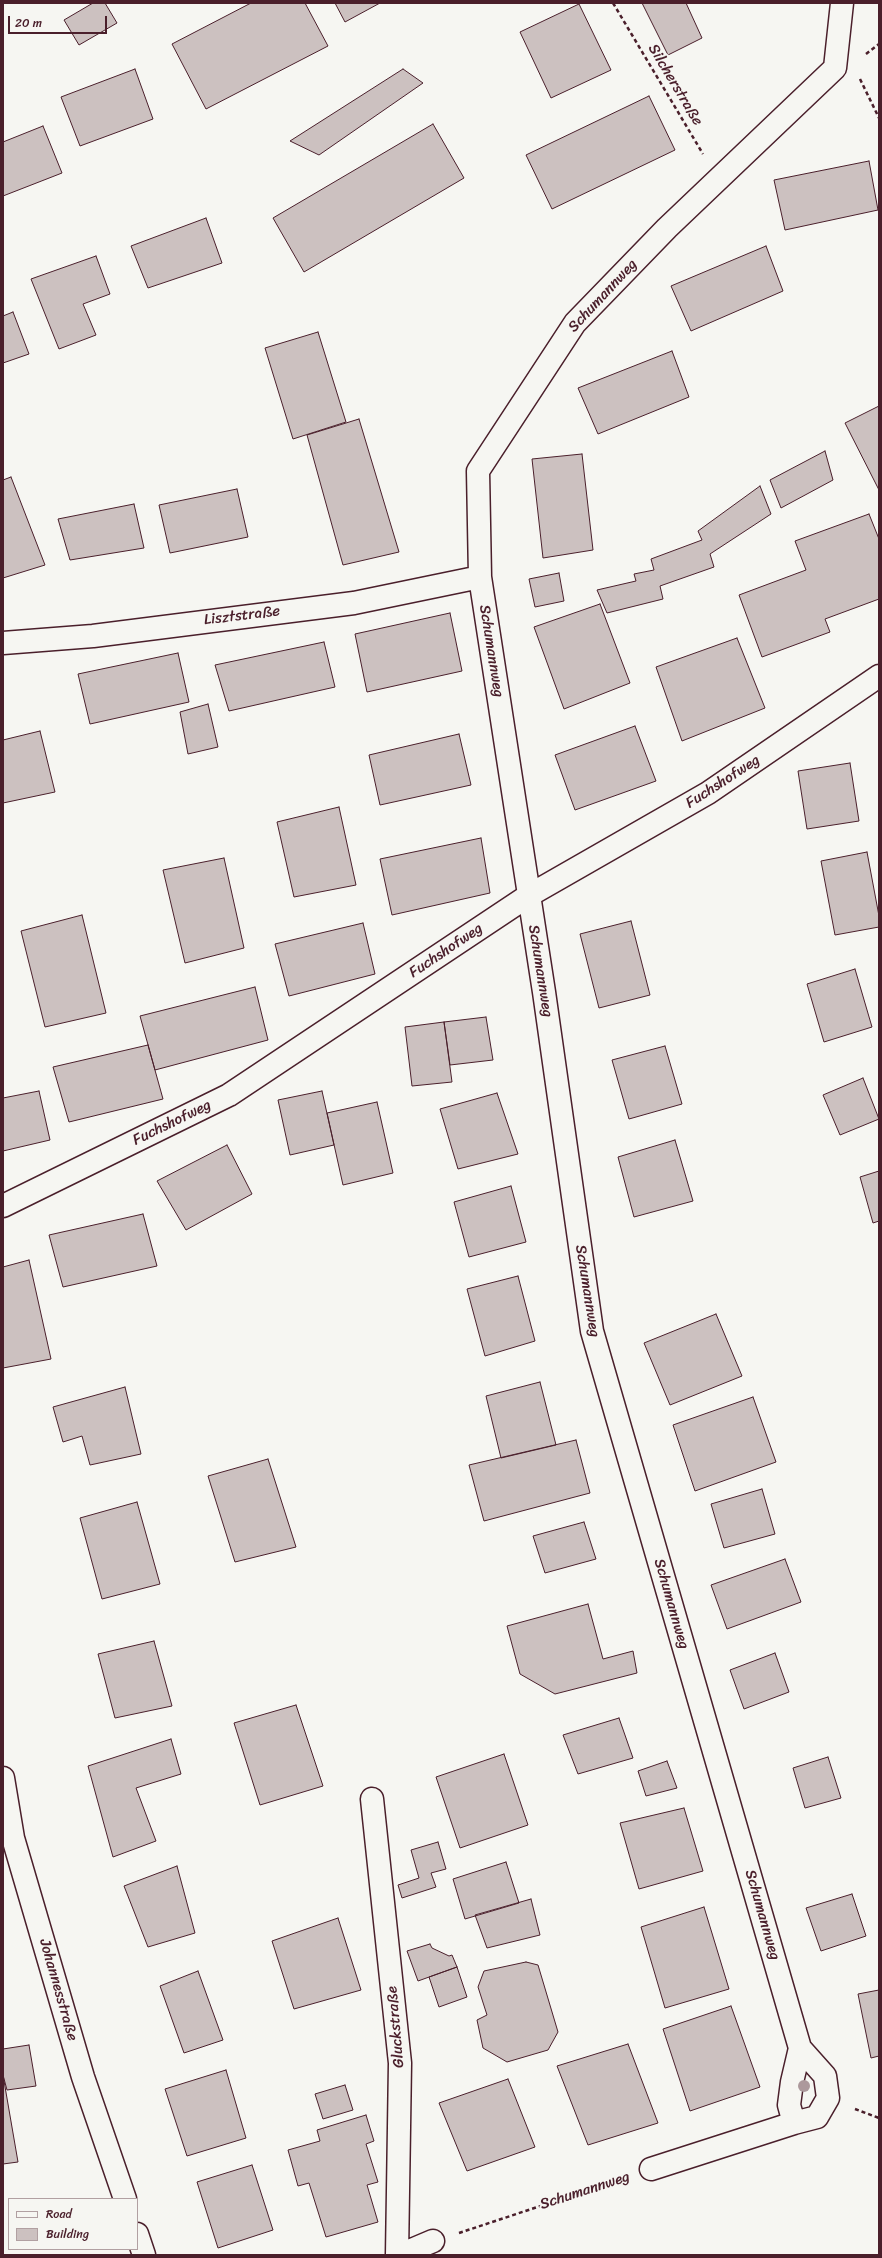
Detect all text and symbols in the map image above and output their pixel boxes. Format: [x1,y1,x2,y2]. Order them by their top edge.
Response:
scale bar [10,8,109,34]
text: 20 m [15,12,42,34]
street label: Silcherstraße [644,41,706,129]
street label: Schumannweg [565,256,641,336]
street label: Lisztstraße [203,602,281,630]
street label: Schumannweg [475,604,507,698]
street label: Fuchshofweg [683,751,763,813]
street label: Fuchshofweg [406,920,486,982]
street label: Schumannweg [524,924,556,1018]
street label: Fuchshofweg [130,1096,214,1150]
street label: Schumannweg [571,1244,603,1338]
street label: Schumannweg [650,1557,692,1651]
street label: Schumannweg [741,1868,783,1962]
street label: Johannesstraße [35,1937,81,2043]
street label: Gluckstraße [383,1985,409,2069]
street label: Schumannweg [538,2168,632,2214]
legend [8,2198,138,2250]
text: Road [46,2203,72,2225]
text: Building [46,2223,89,2245]

